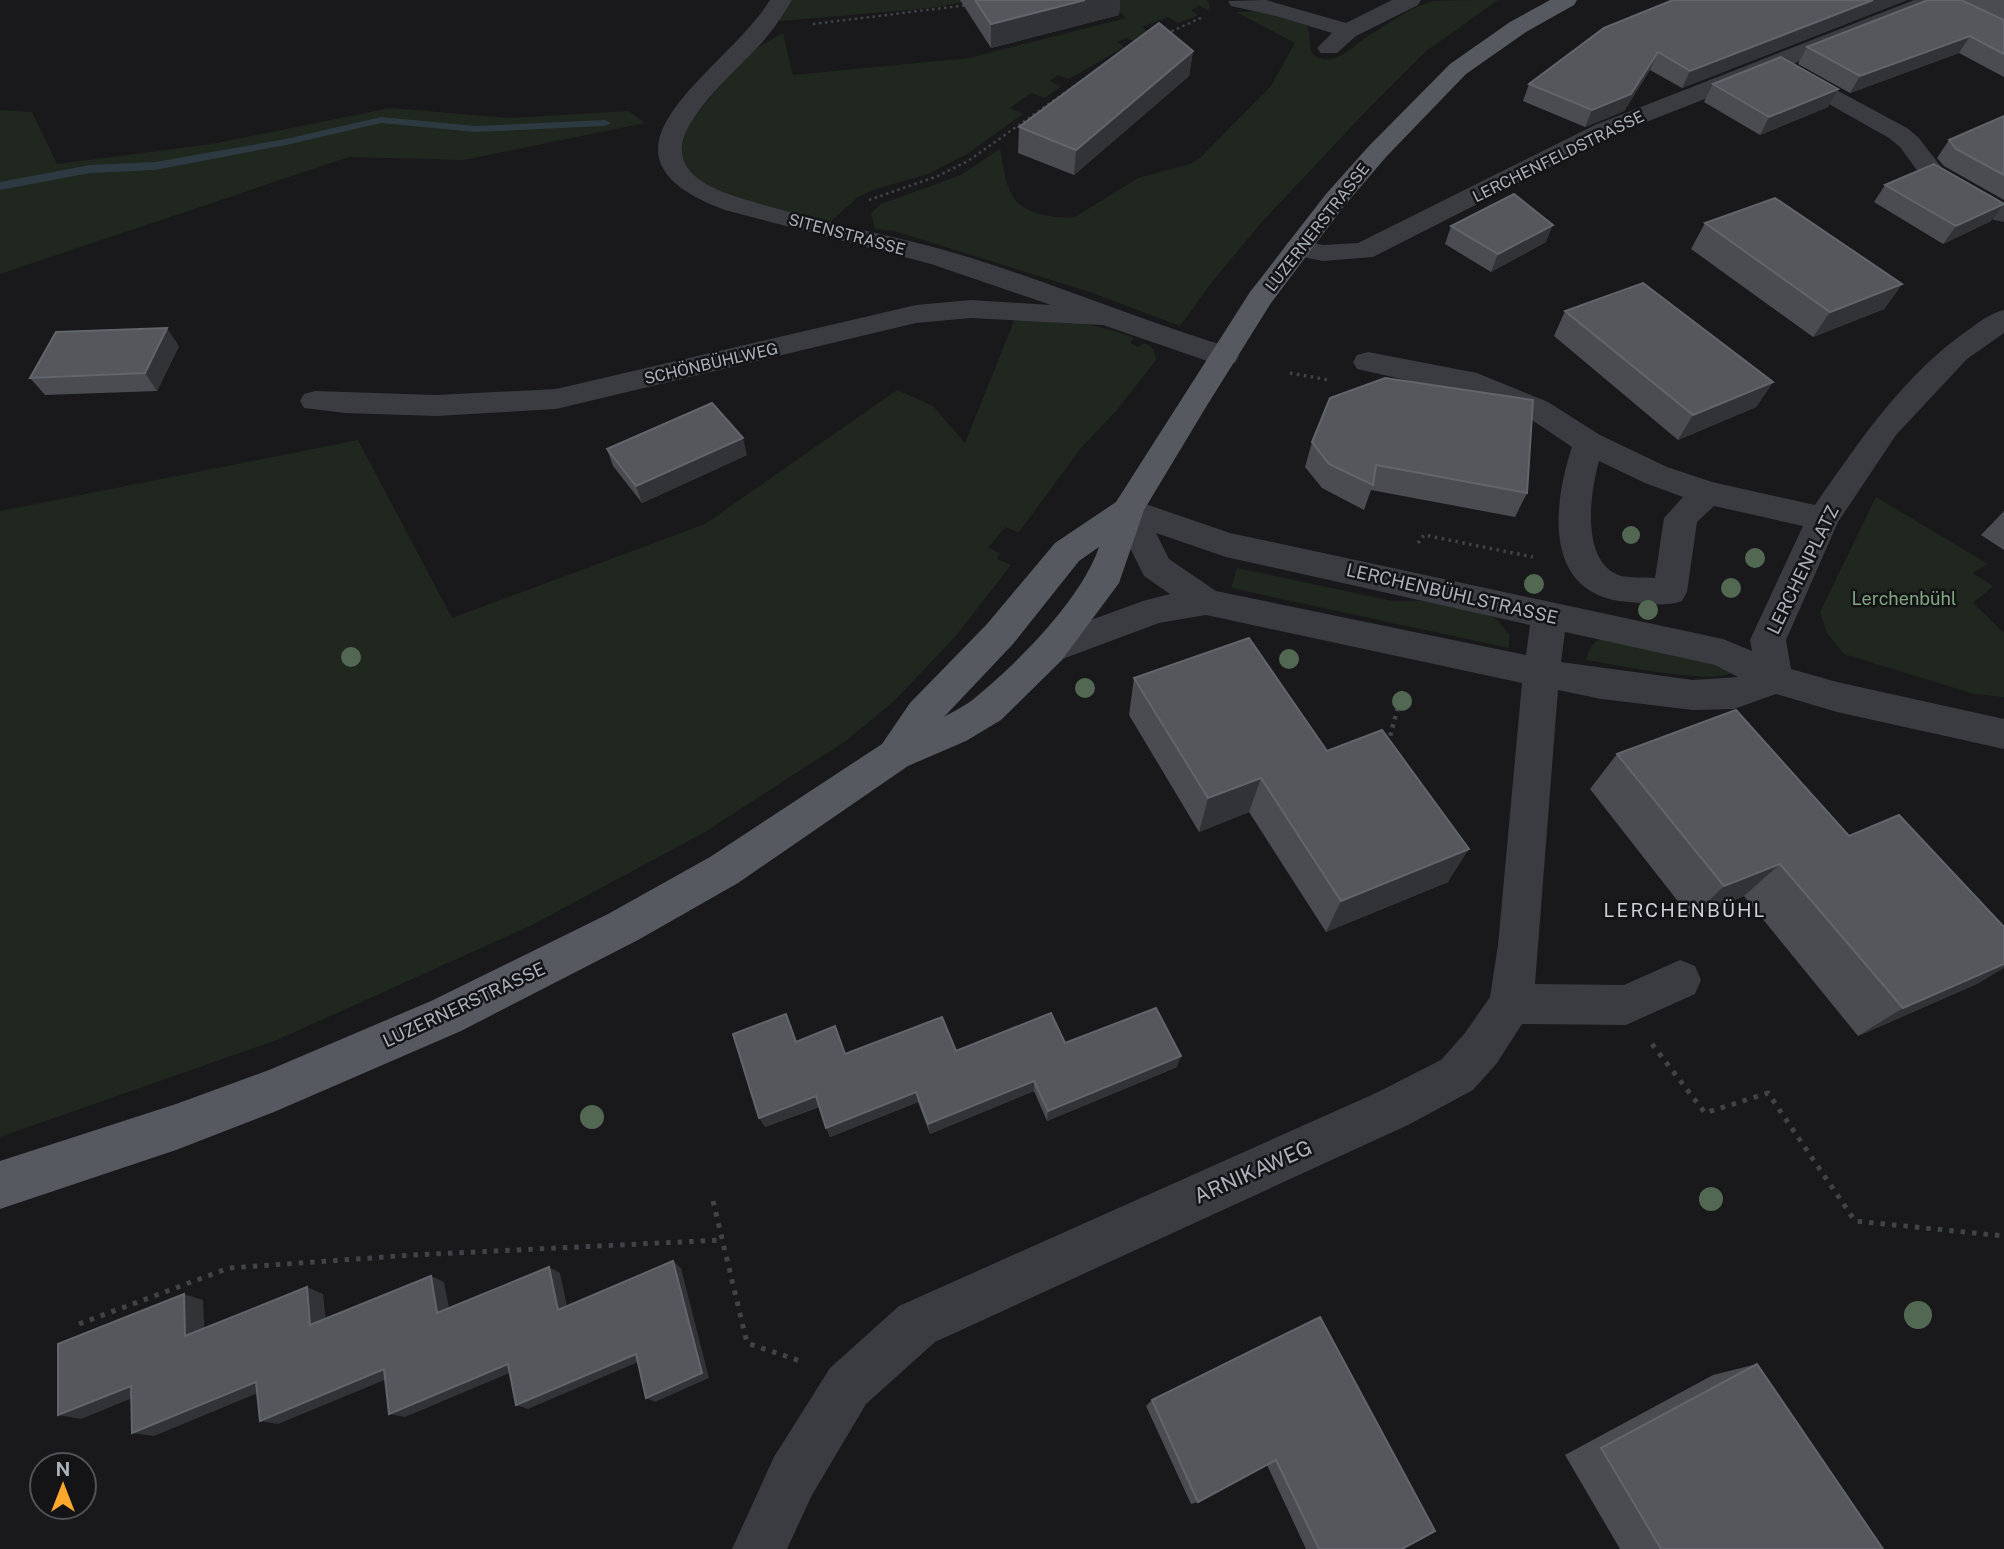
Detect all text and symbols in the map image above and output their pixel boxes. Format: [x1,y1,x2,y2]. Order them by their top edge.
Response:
street label: LERCHENFELDSTRASSE [1469,107,1647,206]
street label: LUZERNERSTRASSE [1262,160,1373,295]
street label: SITENSTRASSE [786,210,907,259]
street label: SCHÖNBÜHLWEG [642,338,780,388]
street label: LERCHENPLATZ [1762,502,1843,637]
street label: LERCHENBÜHLSTRASSE [1344,558,1560,628]
park label: Lerchenbühl [1852,588,1956,609]
district label: LERCHENBÜHL [1604,899,1767,921]
street label: LUZERNERSTRASSE [379,958,548,1051]
street label: ARNIKAWEG [1190,1134,1316,1209]
north arrow [28,1451,98,1521]
text: N [56,1458,70,1480]

